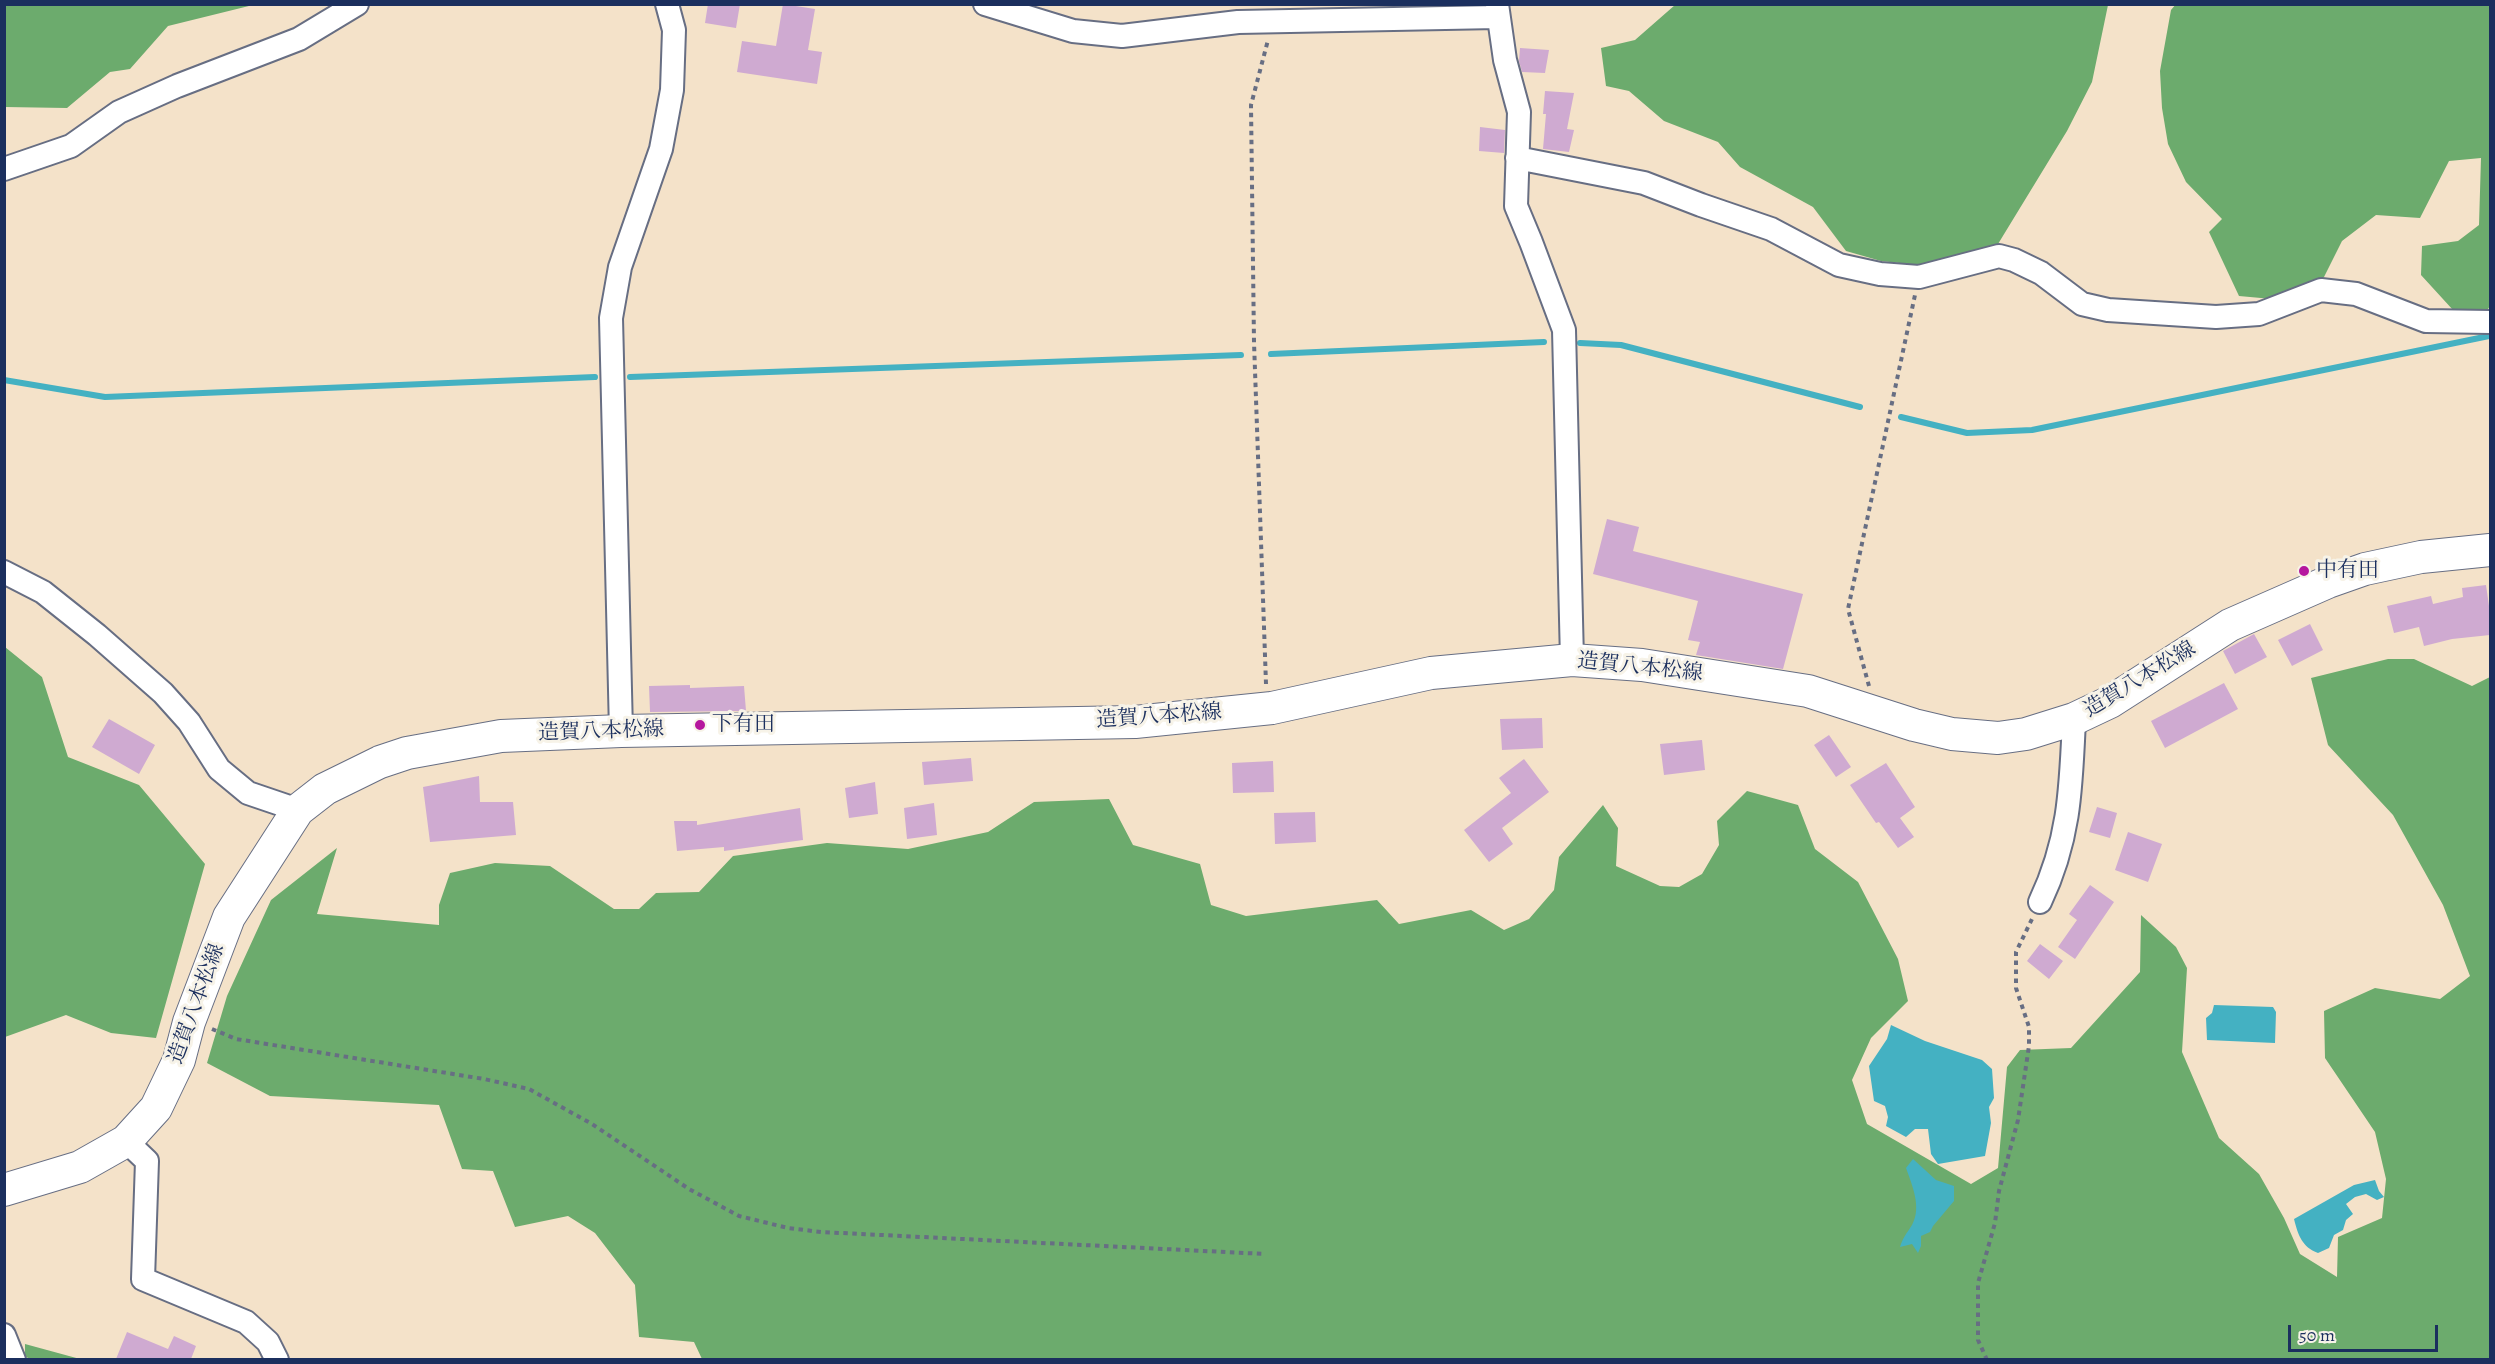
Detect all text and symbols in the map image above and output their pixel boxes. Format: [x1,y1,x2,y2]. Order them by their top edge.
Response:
place label: 中有田 [2316,558,2379,584]
marker: 中有田 [2297,564,2311,578]
street label: 造賀八本松線 [2080,637,2200,723]
street label: 造賀八本松線 [1576,649,1704,687]
street label: 造賀八本松線 [1095,700,1223,734]
place label: 下有田 [712,712,775,738]
street label: 造賀八本松線 [538,717,664,747]
marker: 下有田 [693,718,707,732]
street label: 造賀八本松線 [164,940,230,1068]
scale bar [2291,1313,2441,1351]
text: 50 m [2299,1323,2335,1347]

